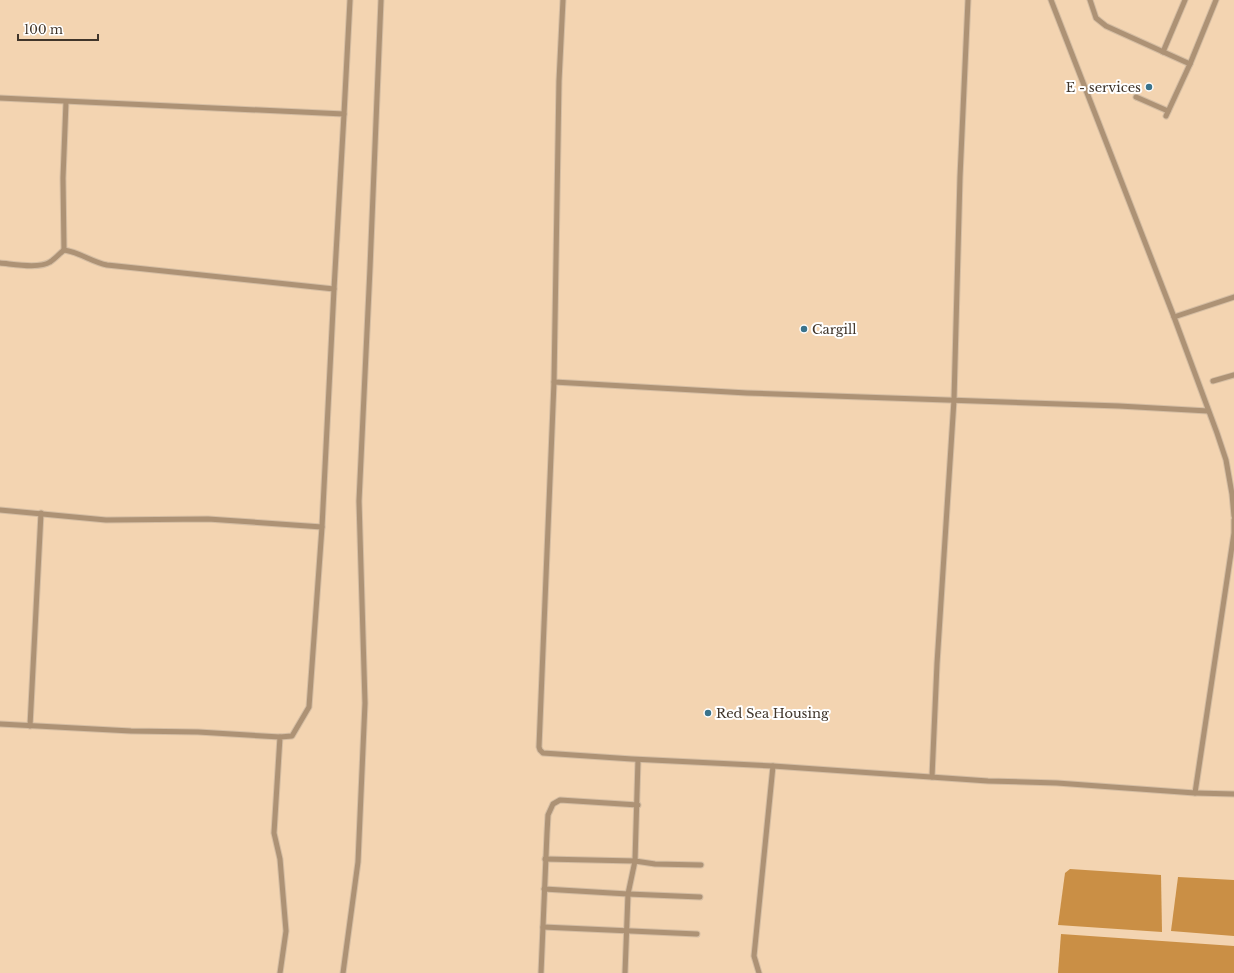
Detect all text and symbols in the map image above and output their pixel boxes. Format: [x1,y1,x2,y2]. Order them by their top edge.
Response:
scale bar [18,16,98,42]
text: 100 m [24,22,63,37]
place label: E - services [1066,79,1141,96]
marker: E - services [1144,82,1154,92]
place label: Cargill [812,321,857,338]
marker: Cargill [799,324,809,334]
place label: Red Sea Housing [716,705,829,722]
marker: Red Sea Housing [703,708,713,718]

